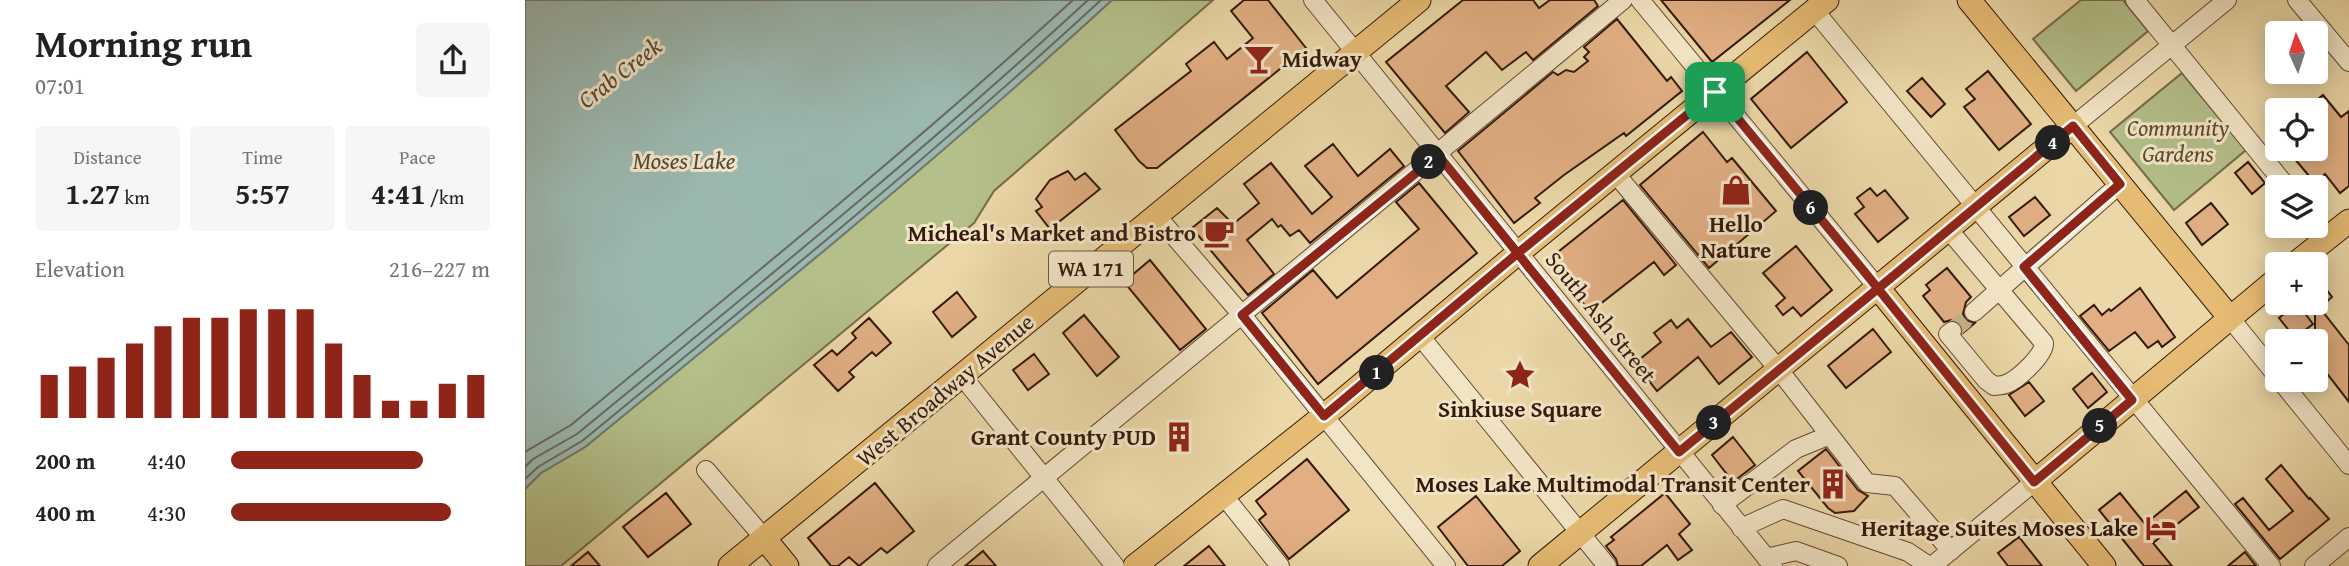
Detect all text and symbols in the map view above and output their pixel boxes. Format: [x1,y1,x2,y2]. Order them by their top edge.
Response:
text: Morning run [35,15,252,71]
north arrow [2265,21,2327,84]
map controls [2265,21,2328,392]
button: share [416,23,490,97]
water label: Crab Creek [570,29,669,117]
bar icon: Midway [1242,42,1276,76]
place label: Midway [1282,42,1362,75]
pin [1685,62,1745,122]
text: 07:01 [35,69,85,102]
icon: arrive [1696,73,1734,111]
button: locate [2265,98,2328,161]
park label: Community Gardens [2127,111,2230,170]
pin: 4 [2035,125,2071,160]
text: 4 [2048,128,2057,156]
text: Distance [73,143,142,171]
text: Time [242,143,283,171]
text: Pace [399,143,436,171]
water label: Moses Lake [633,143,736,178]
pin: 2 [1411,144,1447,180]
text: 2 [1424,147,1433,175]
text: 1.27 [65,171,120,215]
text: 5:57 [235,171,290,215]
text: 4:41 [371,171,426,215]
shop icon: Hello Nature [1719,173,1753,207]
button: layers [2265,175,2328,238]
text: km [120,183,150,211]
text: /km [426,183,464,211]
pin: 6 [1793,190,1829,226]
text: 6 [1806,193,1815,221]
place label: Hello Nature [1701,207,1771,266]
place label: Micheal's Market and Bistro [908,216,1196,249]
cafe icon: Micheal's Market and Bistro [1202,216,1236,250]
street label: South Ash Street [1538,244,1665,390]
text: Elevation [35,252,125,285]
text: 216–227 m [389,252,490,285]
road number: WA 171 [1049,252,1133,286]
button: + [2265,252,2328,315]
street label: West Broadway Avenue [849,305,1041,474]
button: − [2265,329,2328,392]
pin: 1 [1359,356,1395,390]
text: 1 [1372,358,1381,386]
place icon: Sinkiuse Square [1503,358,1537,392]
place label: Sinkiuse Square [1438,392,1602,425]
pin: 3 [1697,406,1731,440]
text: 3 [1709,408,1718,436]
pin: 5 [2083,408,2117,444]
text: 5 [2095,411,2104,439]
place label: Grant County PUD [971,420,1156,453]
building icon: Grant County PUD [1162,420,1196,454]
text: 200 m [35,444,96,477]
text: 4:40 [147,444,186,477]
place label: Moses Lake Multimodal Transit Center [1416,467,1810,500]
building icon: Moses Lake Multimodal Transit Center [1816,467,1850,501]
text: 400 m [35,496,96,529]
text: 4:30 [147,496,186,529]
place label: Heritage Suites Moses Lake [1861,511,2138,544]
hotel icon: Heritage Suites Moses Lake [2144,511,2178,545]

